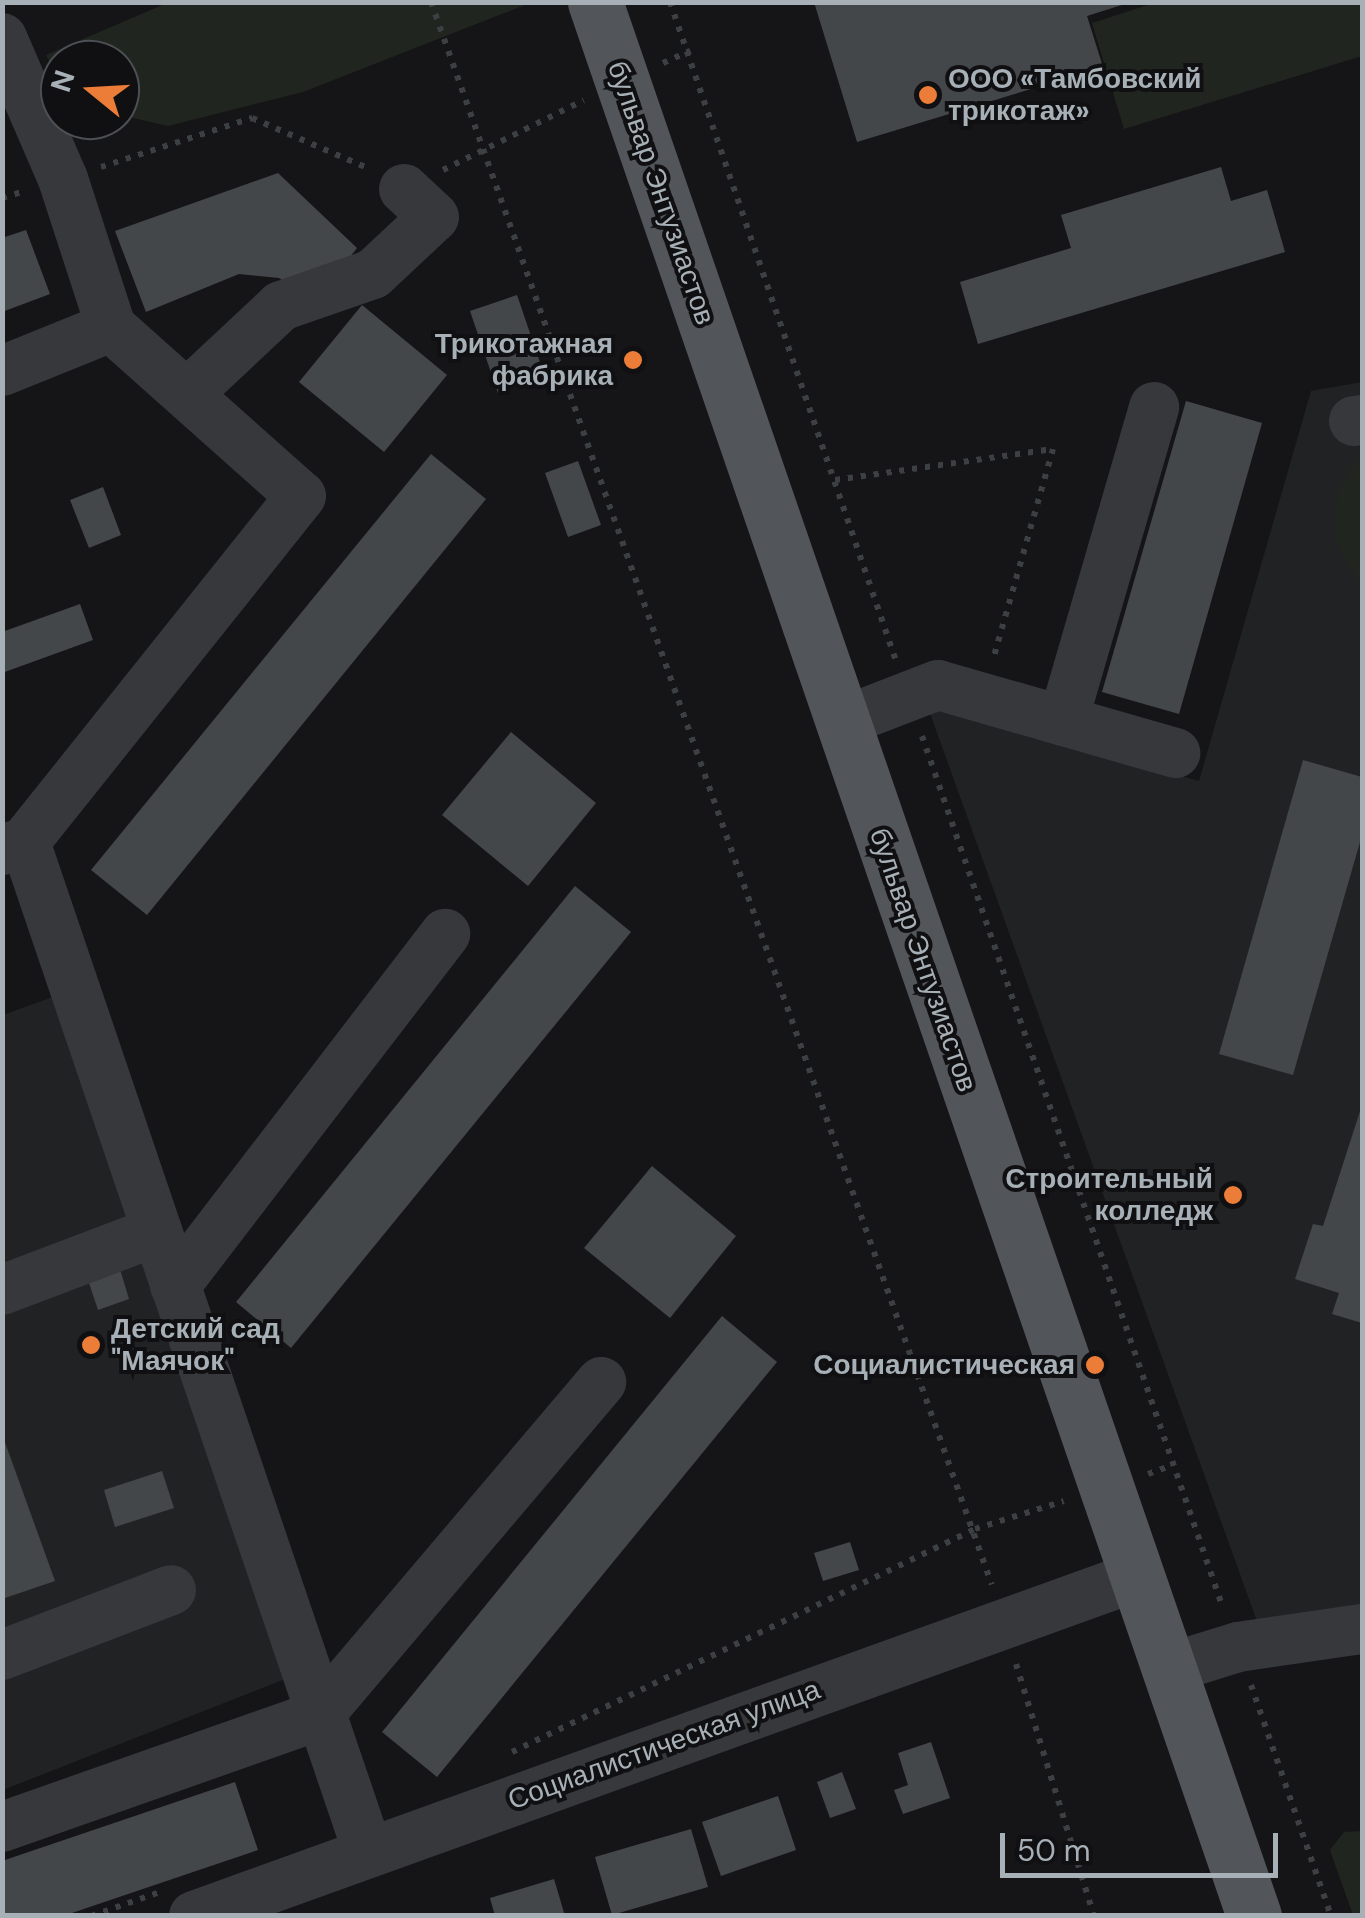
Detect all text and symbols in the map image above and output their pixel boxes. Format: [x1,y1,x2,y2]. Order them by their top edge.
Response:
north arrow [40,40,140,140]
street label: бульвар Энтузиастов [600,57,722,329]
place label: ООО «Тамбовский трикотаж» [948,62,1202,128]
text: N [42,66,84,97]
marker: ООО «Тамбовский трикотаж» [917,84,939,106]
place label: Трикотажная фабрика [435,327,613,393]
marker: Трикотажная фабрика [622,349,644,371]
street label: бульвар Энтузиастов [862,824,984,1096]
place label: Строительный колледж [1005,1162,1213,1228]
marker: Строительный колледж [1222,1184,1244,1206]
place label: Детский сад "Маячок" [111,1312,280,1378]
marker: Детский сад "Маячок" [80,1334,102,1356]
place label: Социалистическая [813,1348,1075,1382]
marker: Социалистическая [1084,1354,1106,1376]
street label: Социалистическая улица [503,1673,825,1817]
scale bar [1005,1813,1282,1875]
text: 50 m [1017,1831,1091,1870]

